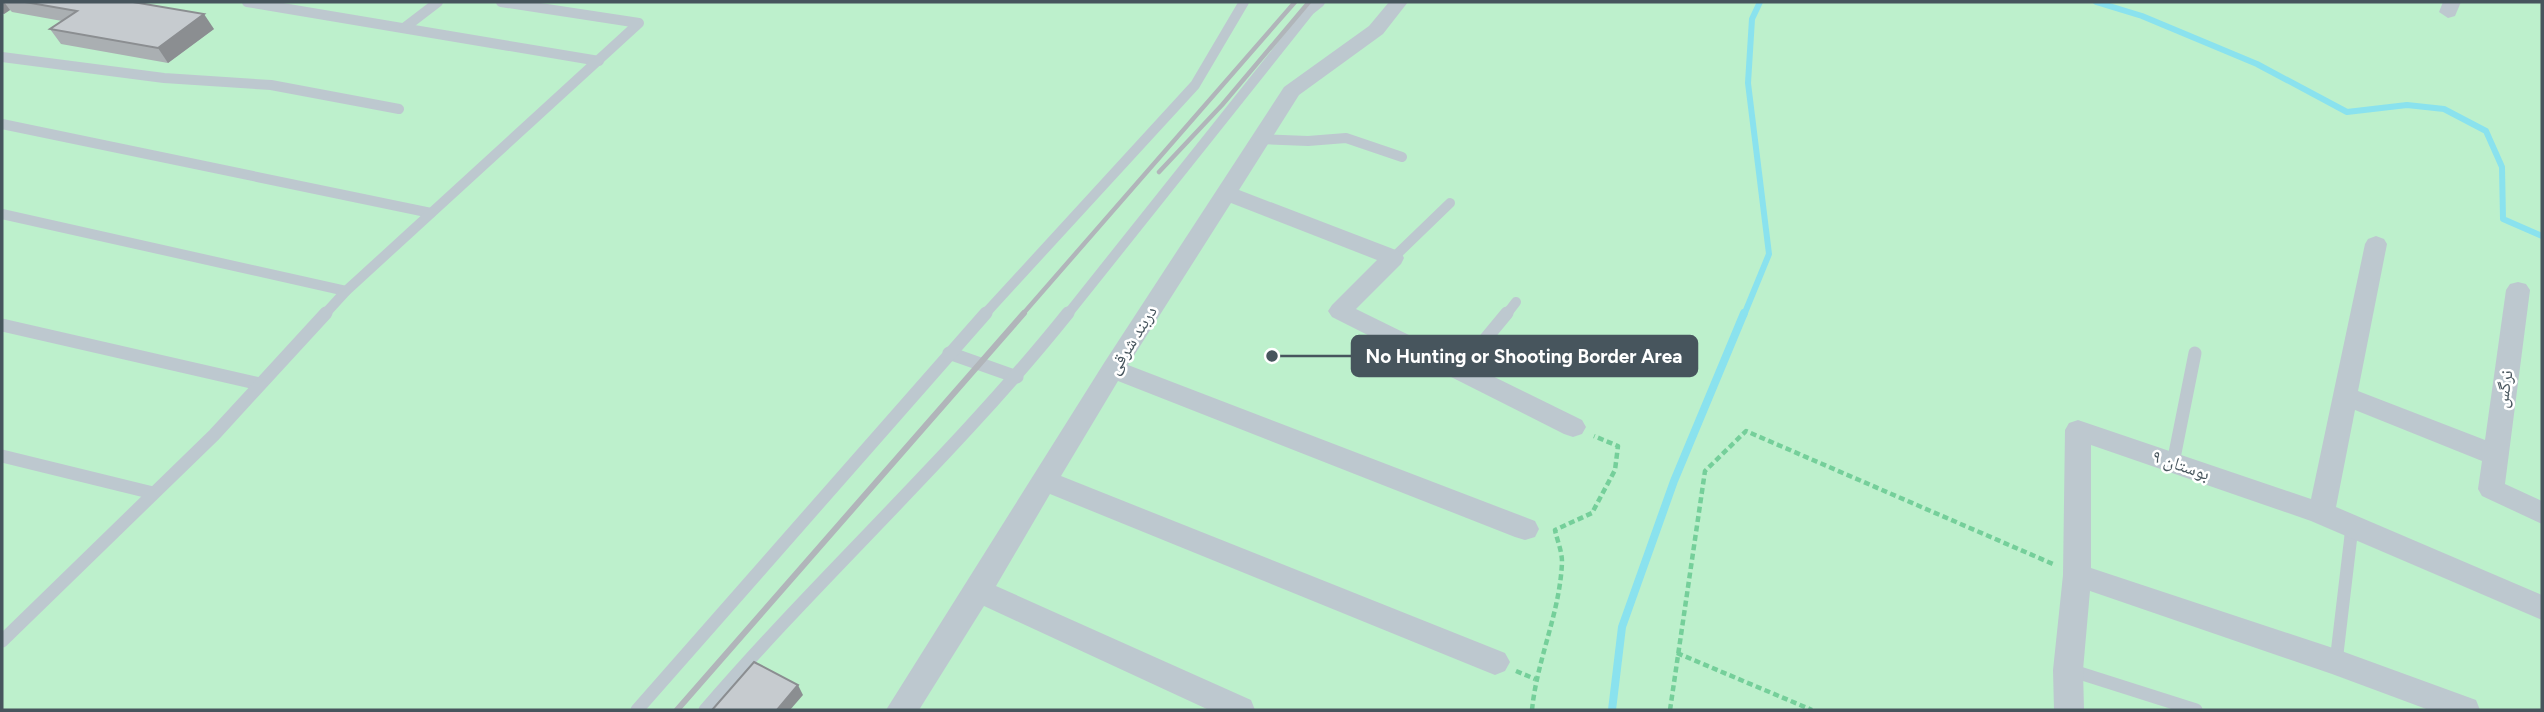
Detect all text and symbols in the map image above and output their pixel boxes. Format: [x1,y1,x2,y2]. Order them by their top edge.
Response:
street label: دربند شرقی [1102,302,1162,378]
callout: No Hunting or Shooting Border Area [1352,336,1697,376]
text: No Hunting or Shooting Border Area [1366,345,1682,368]
street label: نرگس [2490,369,2518,409]
street label: بوستان ۹ [2149,445,2213,485]

